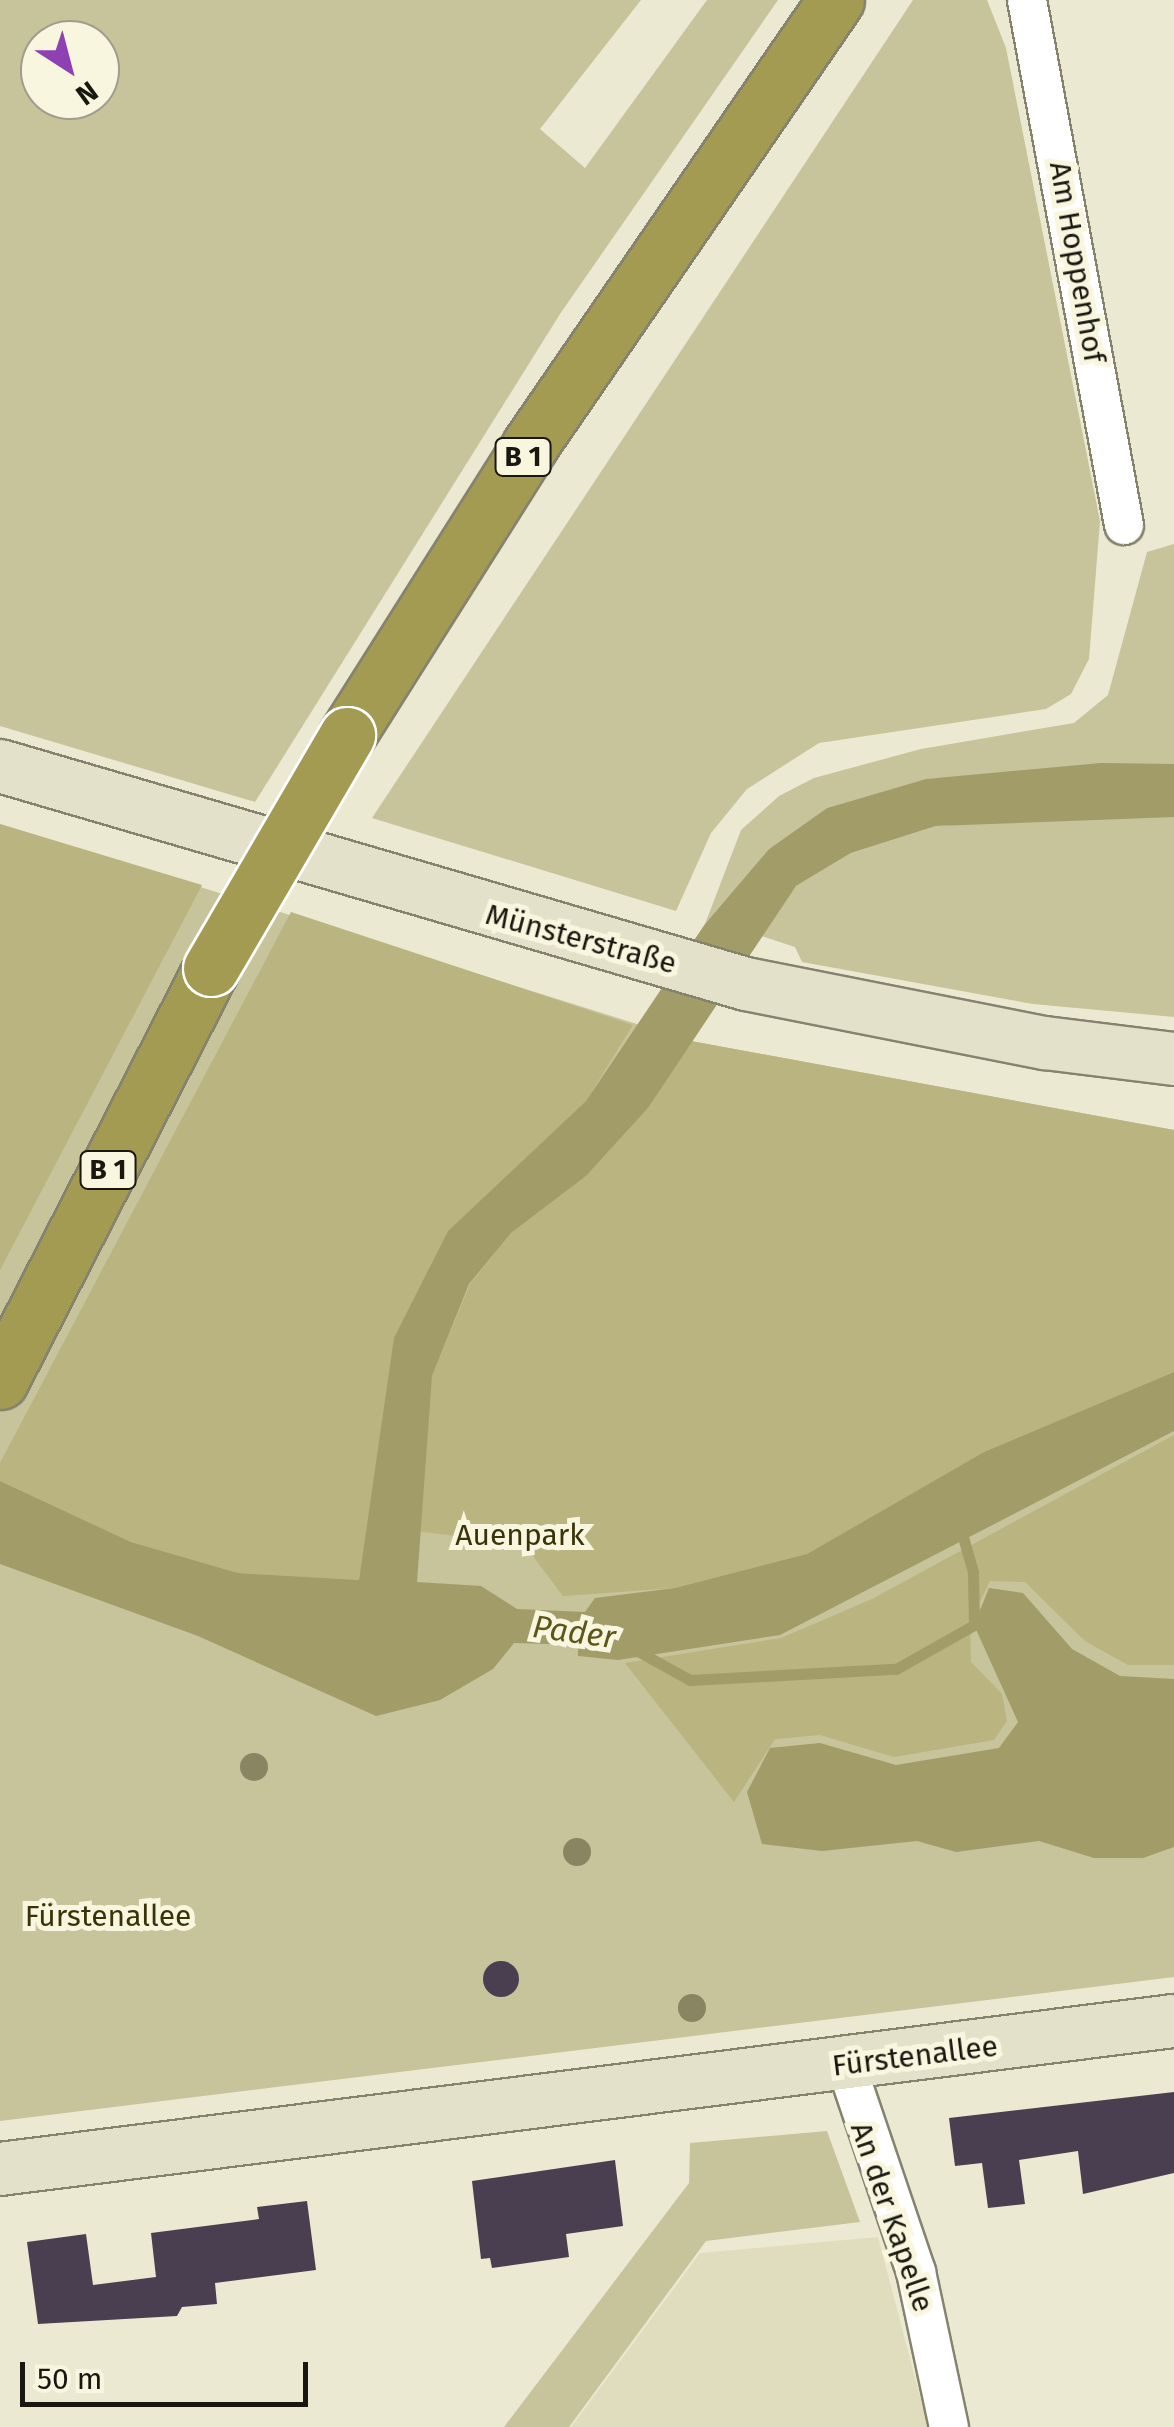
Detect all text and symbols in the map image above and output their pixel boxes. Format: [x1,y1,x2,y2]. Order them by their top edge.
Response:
north arrow [20,20,120,120]
text: N [70,74,104,112]
street label: Am Hoppenhof [1042,159,1112,365]
road number: B 1 [493,434,553,480]
street label: Münsterstraße [482,896,680,982]
road number: B 1 [78,1147,138,1193]
park label: Auenpark [455,1517,585,1553]
water label: Pader [530,1607,618,1657]
park label: Fürstenallee [25,1898,191,1934]
street label: Fürstenallee [830,2028,1000,2084]
street label: An der Kapelle [843,2117,941,2317]
scale bar [25,2342,312,2404]
text: 50 m [37,2361,102,2397]

